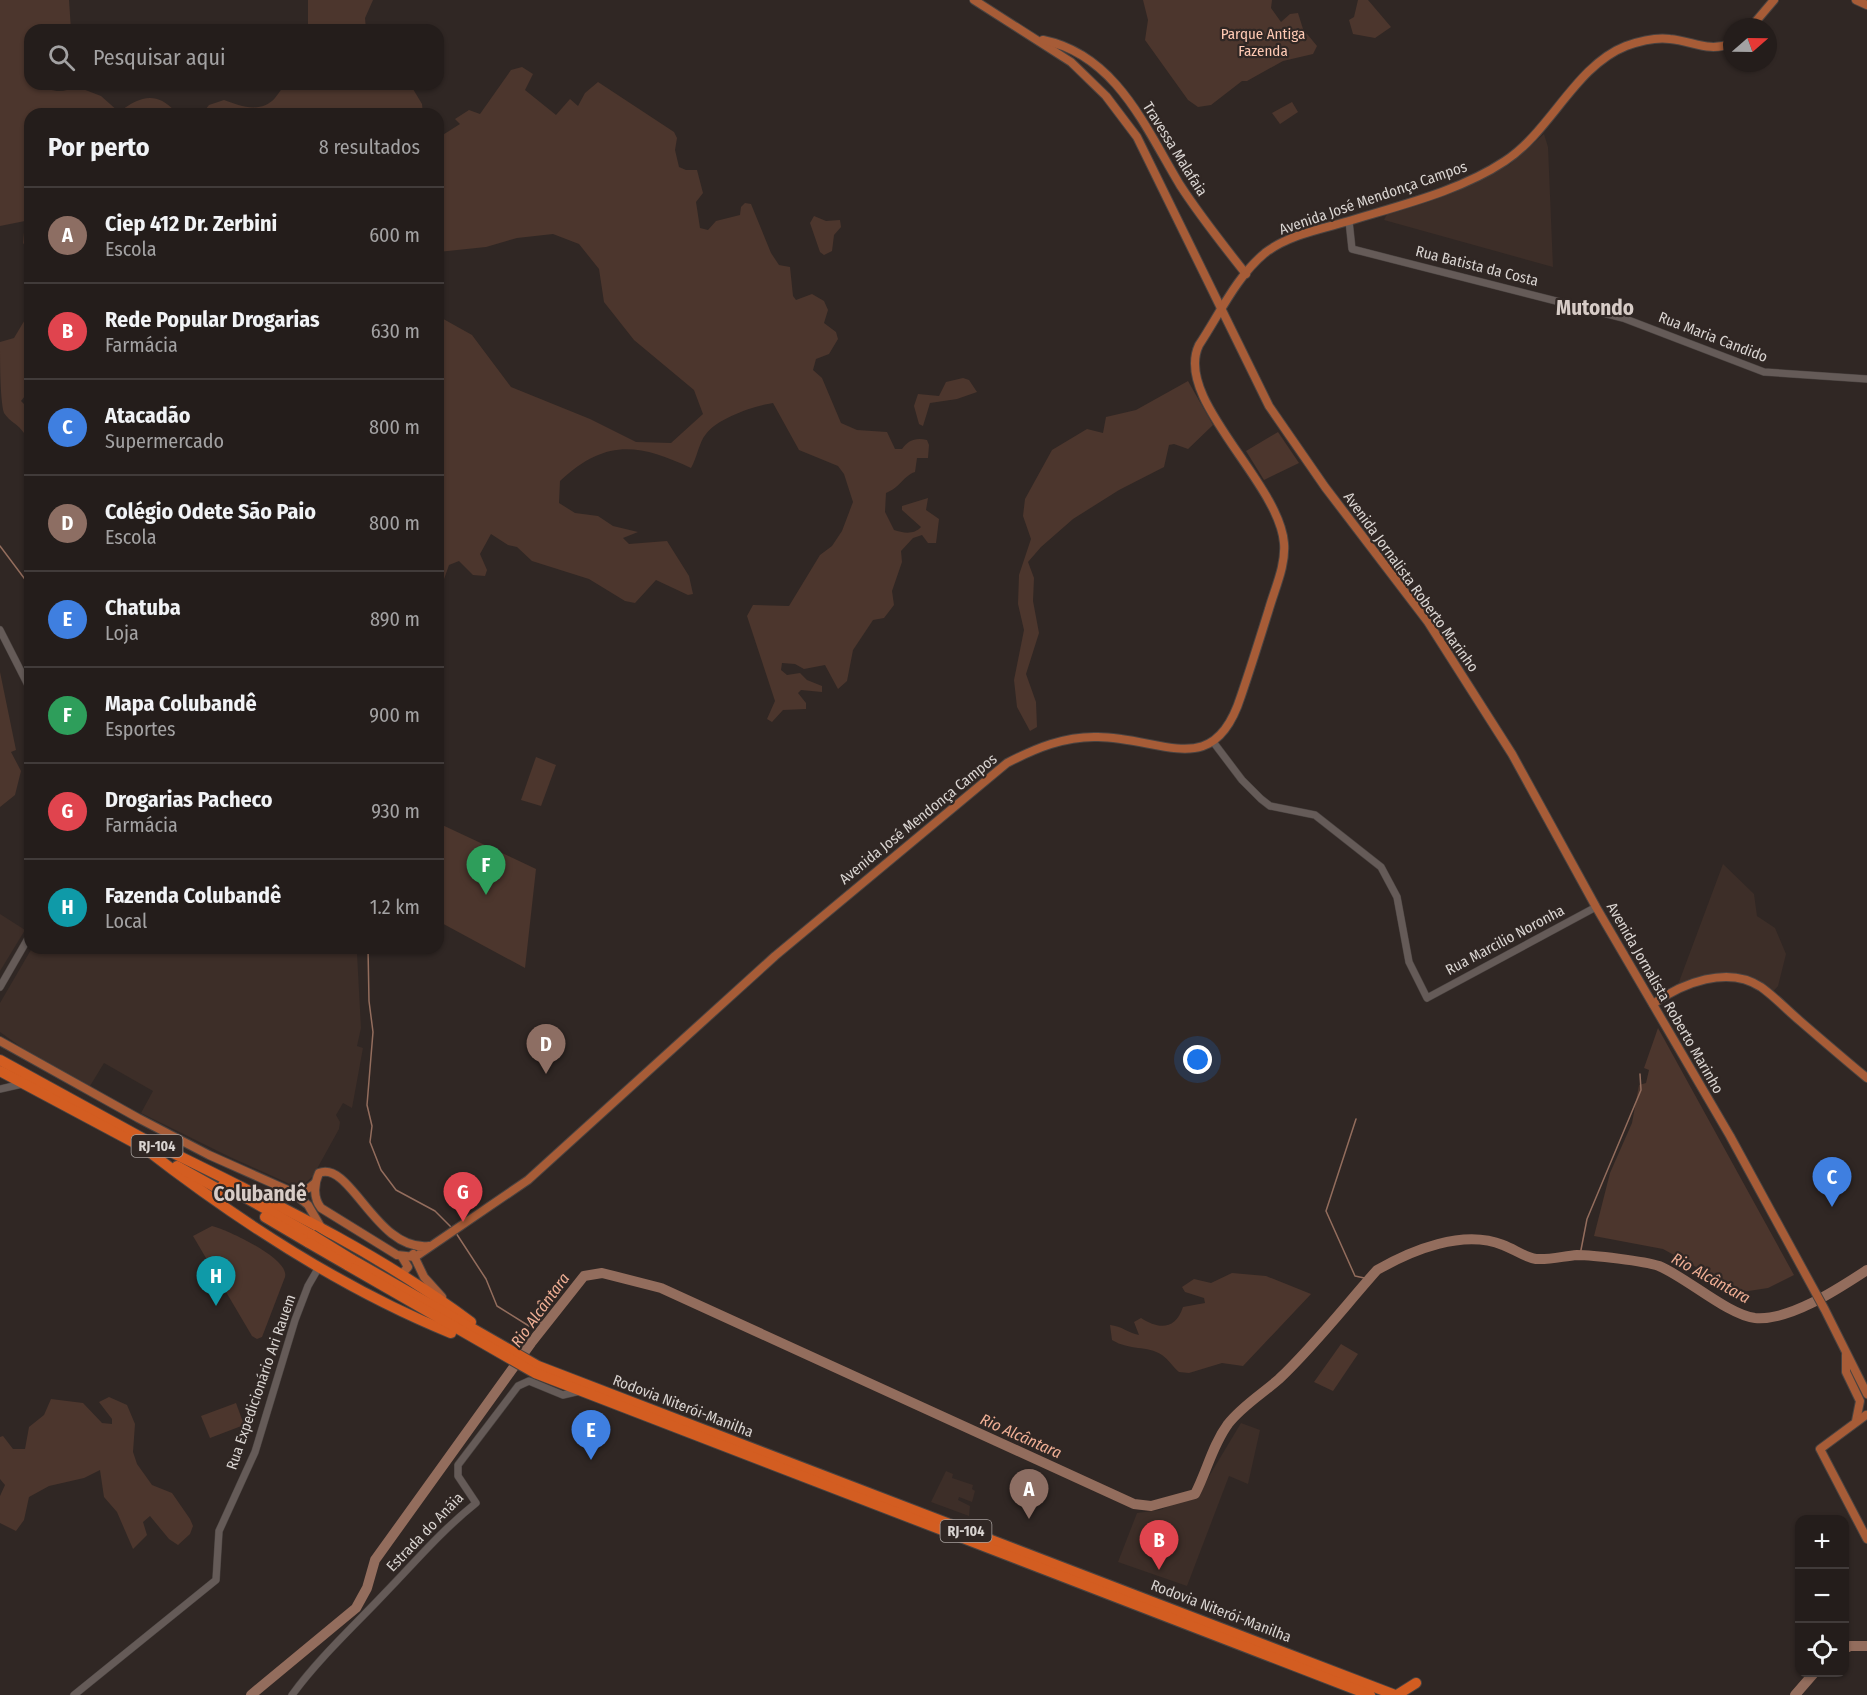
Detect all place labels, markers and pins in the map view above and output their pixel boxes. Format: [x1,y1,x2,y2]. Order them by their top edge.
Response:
pin: F [466,846,506,895]
pin: D [526,1024,566,1074]
pin: C [1812,1158,1852,1207]
pin: G [444,1172,482,1222]
pin: H [196,1256,236,1306]
pin: E [572,1410,610,1460]
pin: A [1010,1470,1048,1519]
pin: B [1140,1520,1178,1570]

